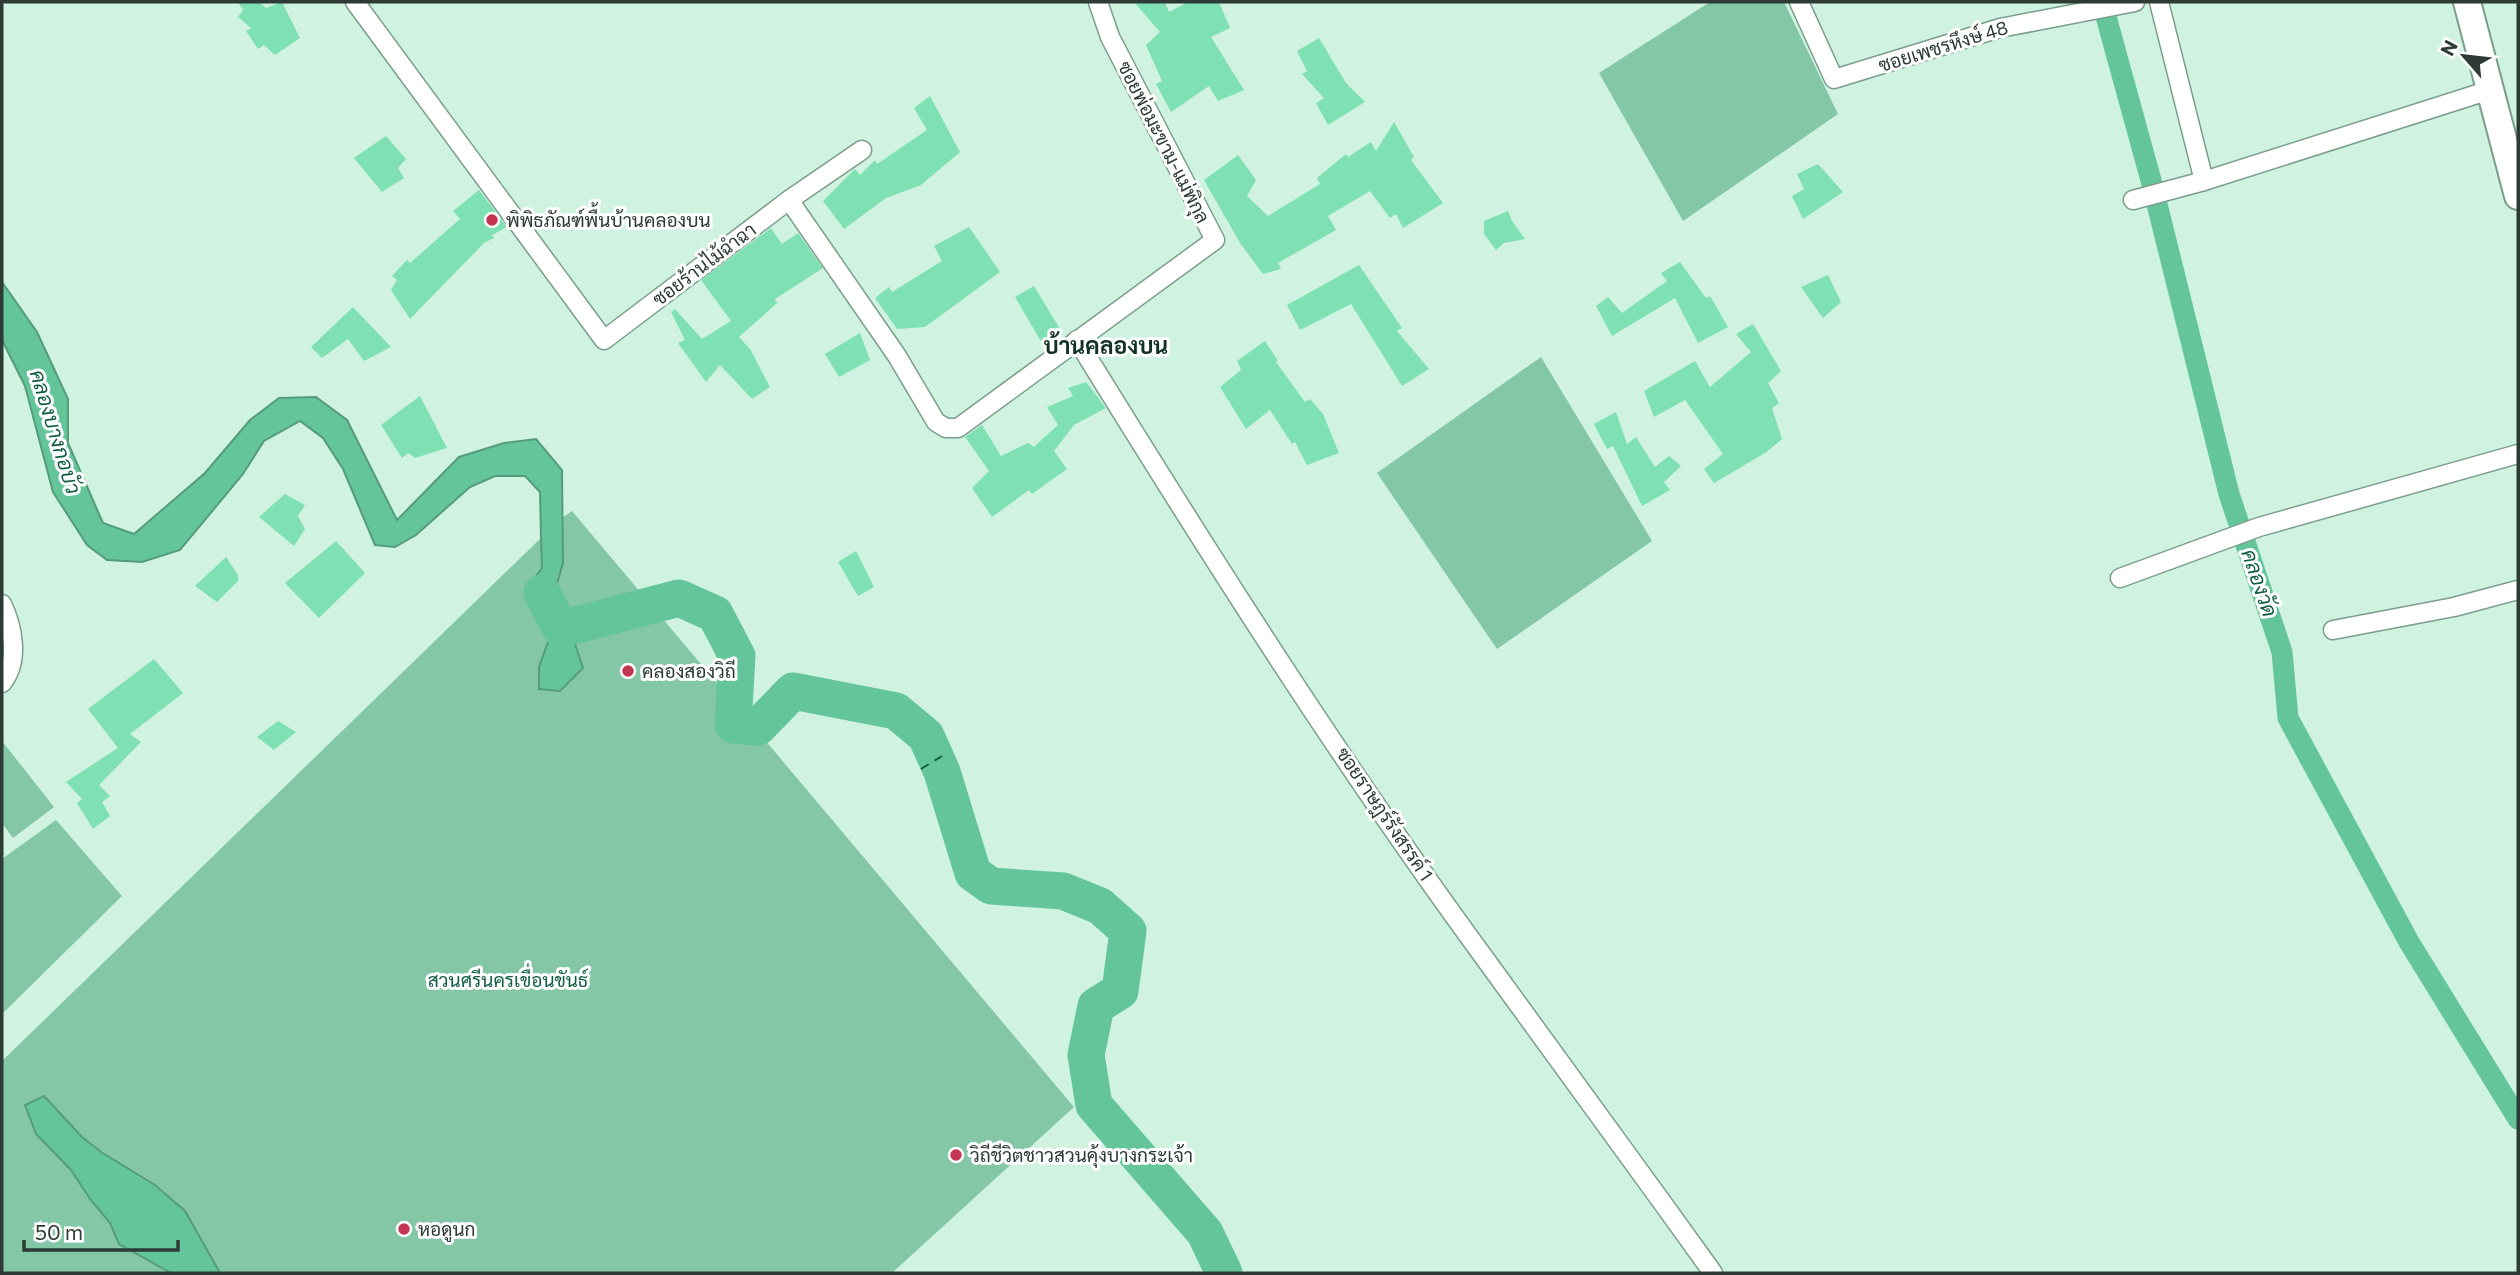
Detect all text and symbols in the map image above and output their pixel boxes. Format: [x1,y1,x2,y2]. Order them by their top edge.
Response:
street label: ซอยเพชรหึงษ์ 48 [1875,15,2010,76]
north arrow [2429,21,2499,91]
text: N [2435,36,2462,59]
street label: ซอยพ่อมะขาม-แม่พิกุล [1112,57,1215,228]
place label: พิพิธภัณฑ์พื้นบ้านคลองบน [506,202,711,231]
marker: พิพิธภัณฑ์พื้นบ้านคลองบน [484,212,500,228]
street label: ซอยร้านไม้ฉำฉา [647,217,760,310]
district label: บ้านคลองบน [1044,330,1168,359]
water label: คลองบางกอบัว [26,366,87,497]
water label: คลองวัด [2237,545,2284,620]
place label: คลองสองวิถี [642,659,736,682]
marker: คลองสองวิถี [620,663,636,679]
street label: ซอยราษฎร์รังสรรค์ 1 [1331,743,1439,886]
park label: สวนศรีนครเขื่อนขันธ์ [428,963,588,991]
place label: วิถีชีวิตชาวสวนคุ้งบางกระเจ้า [970,1143,1193,1168]
marker: วิถีชีวิตชาวสวนคุ้งบางกระเจ้า [948,1147,964,1163]
scale bar [24,1208,178,1252]
place label: หอดูนก [418,1217,476,1243]
text: 50 m [35,1219,83,1244]
marker: หอดูนก [396,1221,412,1237]

